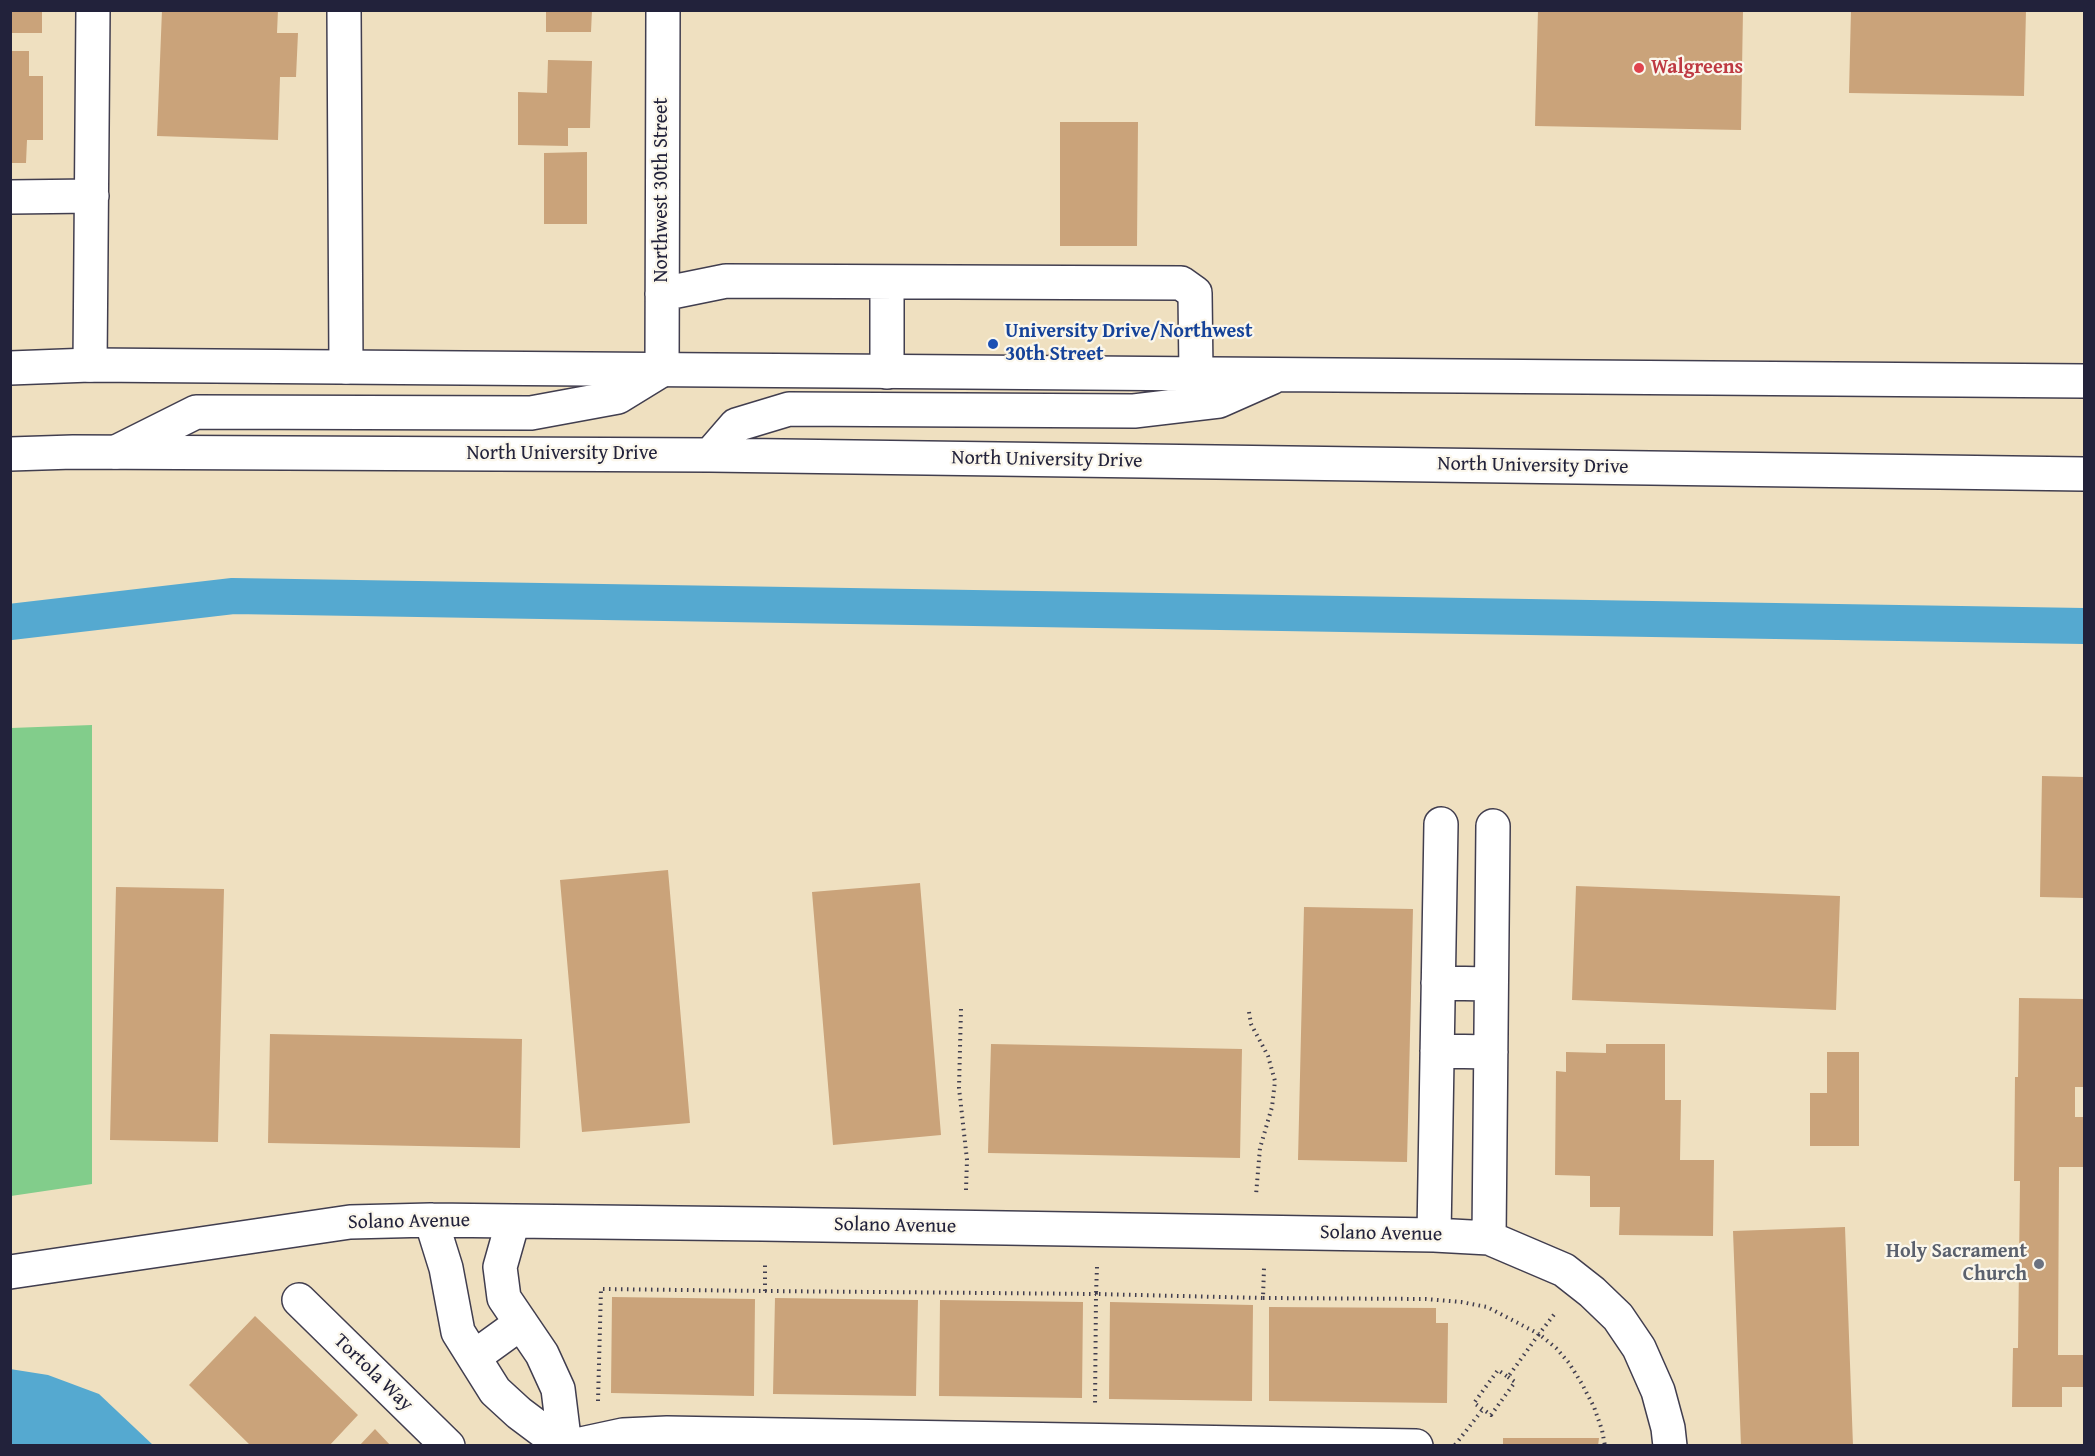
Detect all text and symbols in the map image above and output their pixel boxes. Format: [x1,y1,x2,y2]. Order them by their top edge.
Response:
place label: Walgreens [1651,56,1743,80]
marker: Walgreens [1632,61,1646,75]
street label: Northwest 30th Street [650,98,674,282]
place label: University Drive/Northwest 30th Street [1005,320,1252,367]
marker: University Drive/Northwest 30th Street [986,337,1000,351]
street label: North University Drive [466,442,658,466]
street label: North University Drive [951,446,1143,474]
street label: North University Drive [1437,452,1629,480]
street label: Solano Avenue [348,1209,470,1235]
street label: Solano Avenue [834,1213,956,1239]
street label: Solano Avenue [1320,1221,1442,1247]
place label: Holy Sacrament Church [1886,1240,2027,1287]
marker: Holy Sacrament Church [2032,1257,2046,1271]
street label: Tortola Way [328,1329,418,1417]

